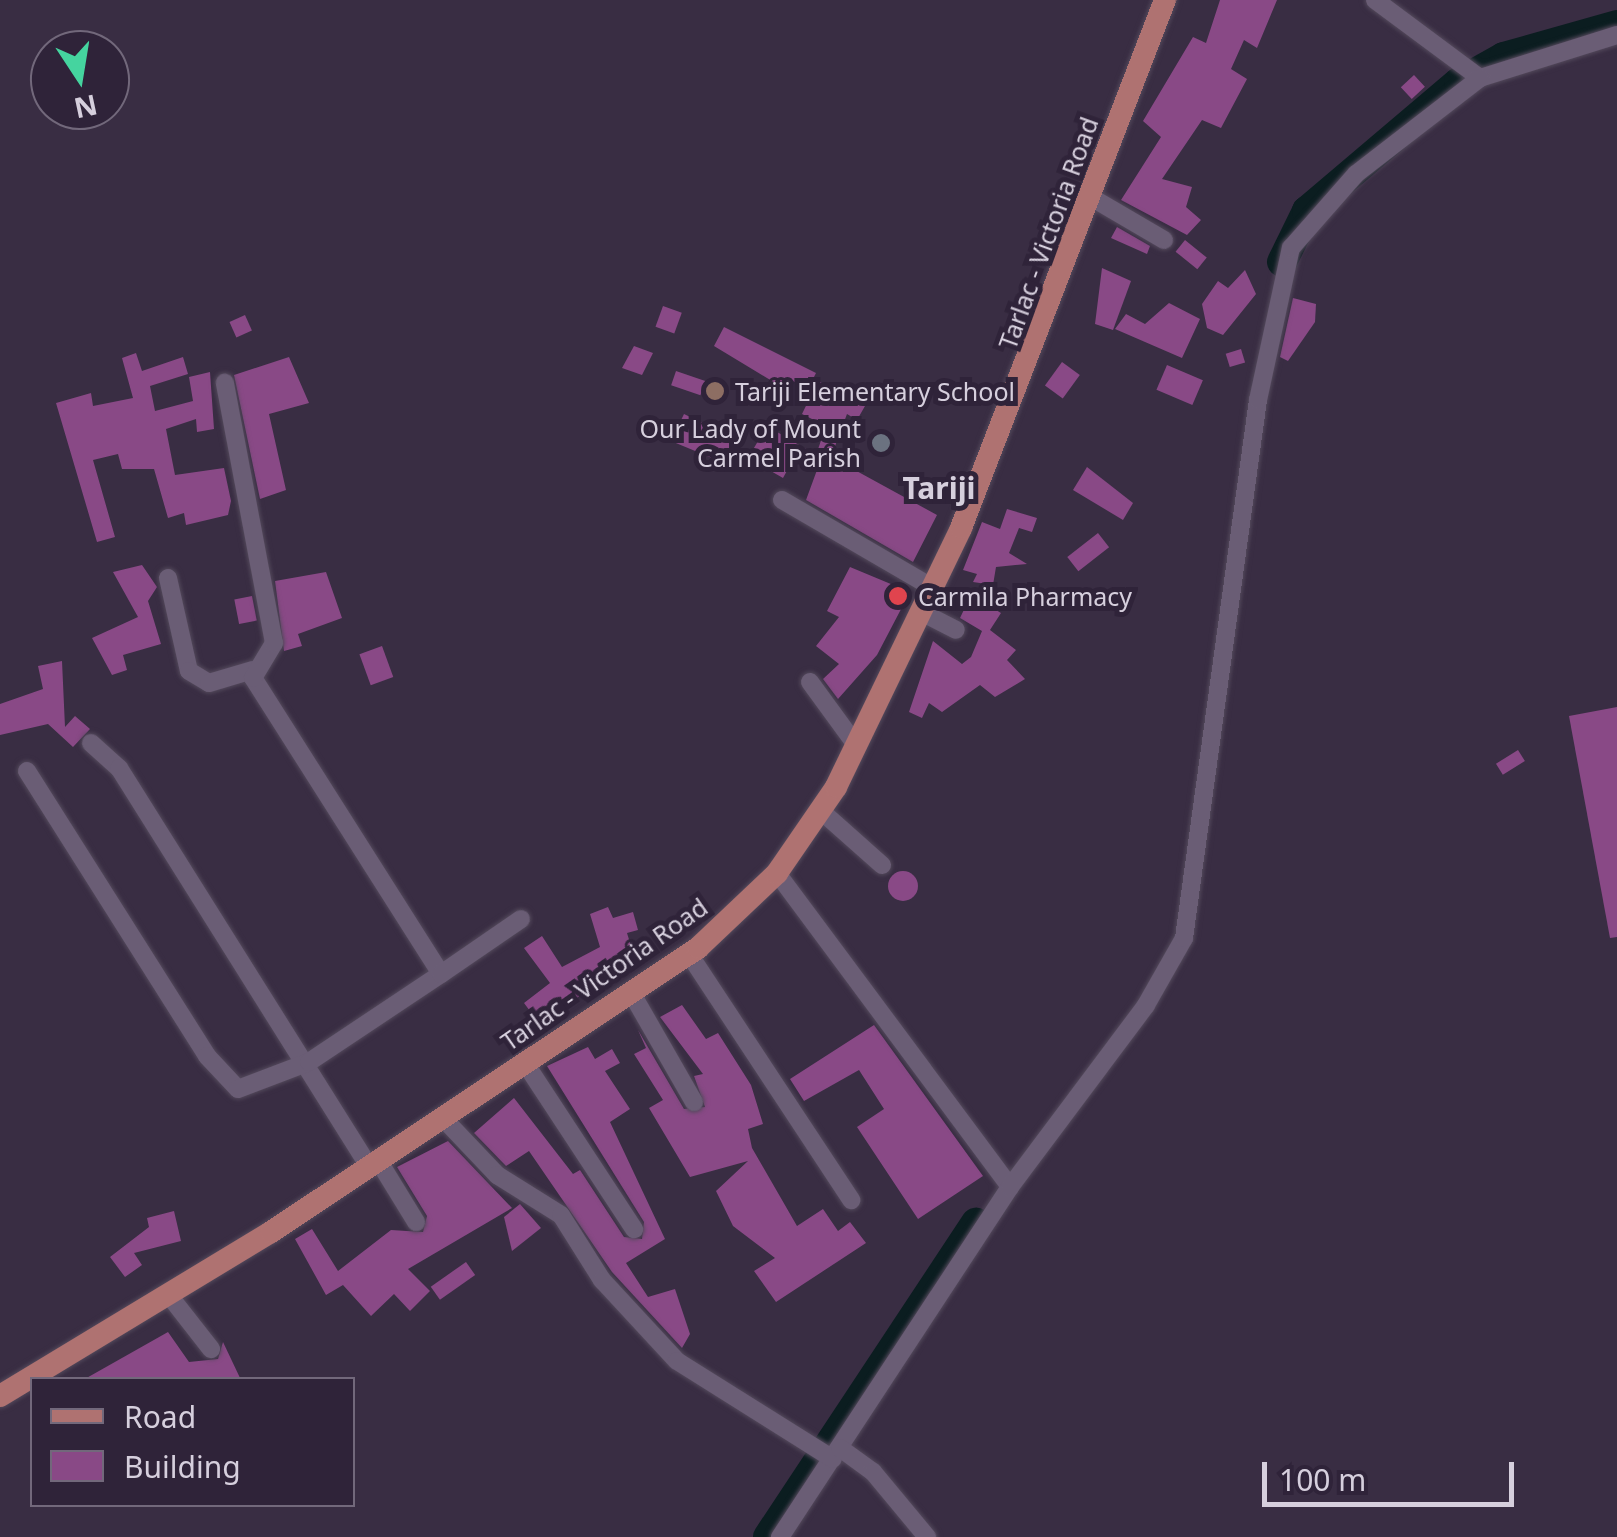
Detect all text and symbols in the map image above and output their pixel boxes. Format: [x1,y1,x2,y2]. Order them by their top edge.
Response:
north arrow [30,30,130,130]
text: N [71,86,101,128]
street label: Tarlac - Victoria Road [992,113,1104,353]
place label: Tariji Elementary School [735,376,1015,406]
marker: Tariji Elementary School [704,380,726,402]
place label: Our Lady of Mount Carmel Parish [640,414,861,473]
marker: Our Lady of Mount Carmel Parish [870,432,892,454]
district label: Tariji [902,470,976,506]
place label: Carmila Pharmacy [918,581,1132,611]
marker: Carmila Pharmacy [887,585,909,607]
street label: Tarlac - Victoria Road [495,892,713,1056]
legend [30,1377,355,1507]
text: Road [124,1396,196,1437]
scale bar [1267,1442,1520,1504]
text: Building [124,1446,241,1487]
text: 100 m [1279,1459,1366,1500]

